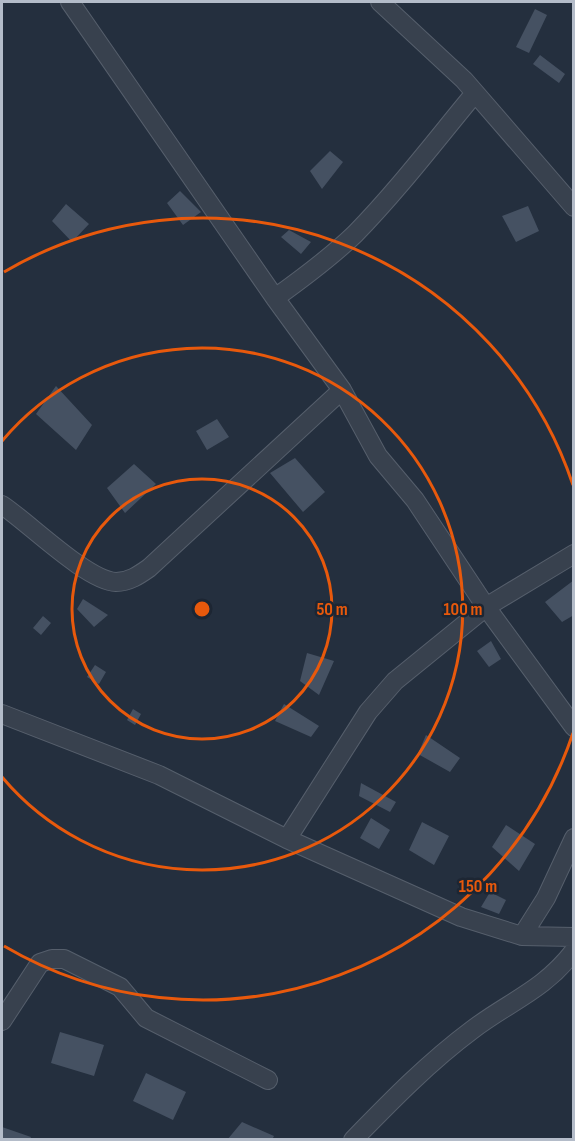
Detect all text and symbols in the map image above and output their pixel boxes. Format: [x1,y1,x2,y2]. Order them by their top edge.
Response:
centre of rings [192,599,212,619]
text: 50 m [316,599,348,620]
text: 100 m [444,599,483,620]
text: 150 m [459,876,497,897]

